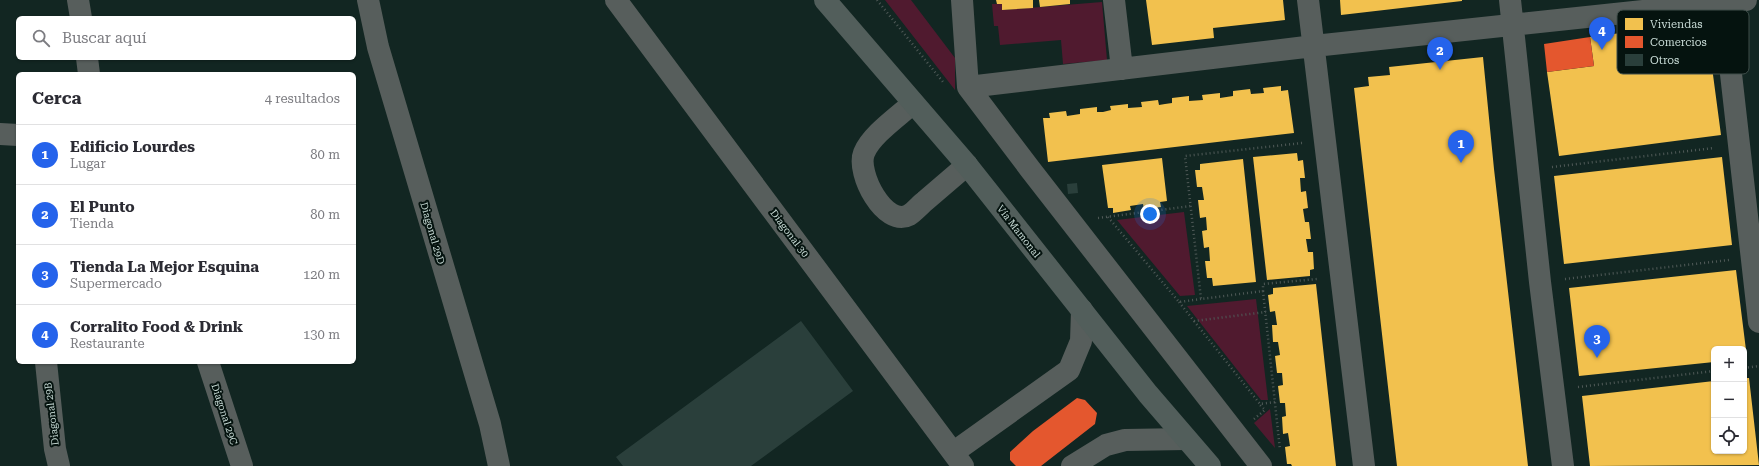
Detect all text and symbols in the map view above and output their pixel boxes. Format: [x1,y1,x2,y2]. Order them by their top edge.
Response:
legend [1617,10,1749,74]
search box [16,16,356,60]
pin: 4 [1589,17,1615,50]
text: Viviendas [1650,18,1702,31]
icon: search [30,27,52,49]
text: Buscar aquí [62,29,146,47]
text: Comercios [1650,36,1707,49]
pin: 2 [1427,37,1453,70]
text: Otros [1650,54,1679,67]
text: Cerca [32,88,82,108]
text: 4 resultados [265,91,340,106]
pin: 1 [1448,130,1474,163]
text: Edificio Lourdes [70,138,195,156]
text: 1 [41,147,49,162]
text: 80 m [310,147,340,162]
text: Lugar [70,156,106,171]
text: El Punto [70,198,135,216]
street label: Diagonal 29D [418,201,447,266]
street label: Vía Mamonal [995,203,1042,260]
your location [1140,204,1160,224]
text: 2 [41,207,49,222]
text: 80 m [310,207,340,222]
street label: Diagonal 30 [768,207,811,260]
text: Tienda [70,216,114,231]
text: Tienda La Mejor Esquina [70,258,259,276]
text: 3 [41,267,49,282]
text: 120 m [303,267,340,282]
text: Supermercado [70,276,162,291]
text: Corralito Food & Drink [70,318,243,336]
pin: 3 [1584,325,1610,358]
text: 4 [41,327,49,342]
text: 130 m [303,327,340,342]
text: Restaurante [70,336,145,351]
map controls [1711,346,1747,454]
button: + [1711,346,1747,382]
street label: Diagonal 29B [42,382,61,446]
street label: Diagonal 29C [209,382,240,446]
button: − [1711,382,1747,418]
button: locate [1711,418,1747,454]

